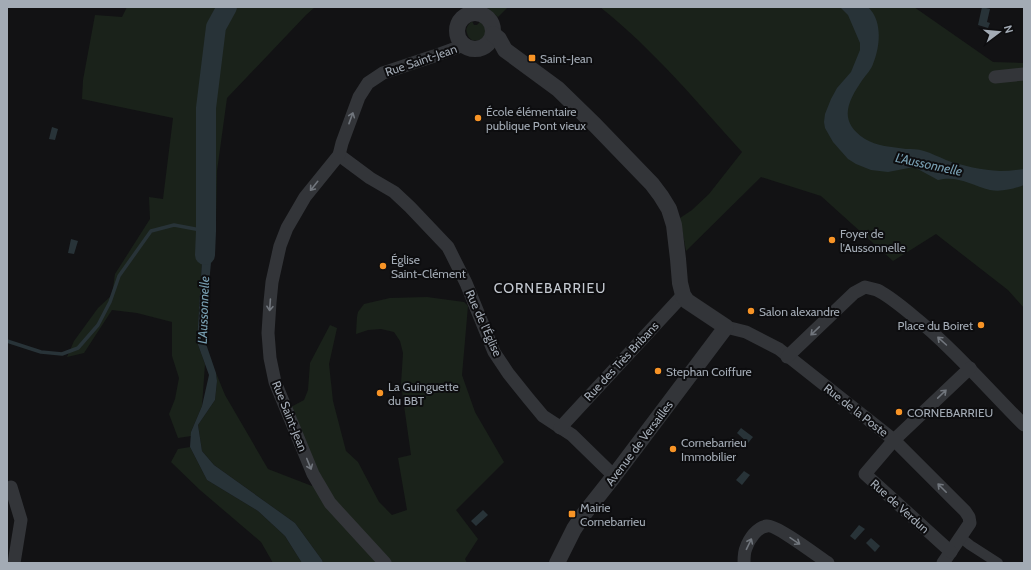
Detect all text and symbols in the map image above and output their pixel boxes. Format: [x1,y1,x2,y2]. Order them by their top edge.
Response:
north arrow [979,12,1019,52]
text: N [1001,24,1016,35]
street label: Rue Saint-Jean [383,41,459,79]
place label: Saint-Jean [540,51,593,66]
marker: Saint-Jean [527,53,537,63]
place label: École élémentaire publique Pont vieux [486,104,586,133]
one-way arrow [348,113,356,125]
marker: École élémentaire publique Pont vieux [473,113,483,123]
water label: L'Aussonnelle [894,149,964,179]
one-way arrow [310,180,319,191]
place label: Foyer de l'Aussonnelle [840,226,906,255]
marker: Foyer de l'Aussonnelle [827,235,837,245]
place label: Église Saint-Clément [391,252,466,281]
marker: Église Saint-Clément [378,261,388,271]
water label: L'Aussonnelle [194,276,212,344]
district label: CORNEBARRIEU [494,279,606,297]
street label: Rue de l'Église [463,287,505,359]
one-way arrow [266,298,273,311]
place label: Salon alexandre [759,304,840,319]
marker: Salon alexandre [746,306,756,316]
street label: Rue des Très Bribans [580,318,662,404]
place label: Place du Boiret [898,318,973,333]
marker: Place du Boiret [976,320,986,330]
one-way arrow [810,326,820,336]
one-way arrow [936,336,947,345]
place label: Stephan Coiffure [666,364,752,379]
marker: Stephan Coiffure [653,366,663,376]
street label: Rue Saint-Jean [269,379,311,454]
place label: La Guinguette du BBT [388,379,459,408]
street label: Rue de la Poste [821,380,891,440]
marker: La Guinguette du BBT [375,388,385,398]
one-way arrow [937,389,947,399]
street label: Avenue de Versailles [602,397,676,489]
place label: CORNEBARRIEU [907,405,993,420]
marker: CORNEBARRIEU [894,407,904,417]
place label: Cornebarrieu Immobilier [681,435,746,464]
marker: Cornebarrieu Immobilier [668,444,678,454]
one-way arrow [306,458,313,470]
street label: Rue de Verdun [868,476,933,536]
one-way arrow [937,483,947,493]
place label: Mairie Cornebarrieu [580,500,645,529]
marker: Mairie Cornebarrieu [567,509,577,519]
one-way arrow [789,537,801,545]
one-way arrow [746,538,753,550]

